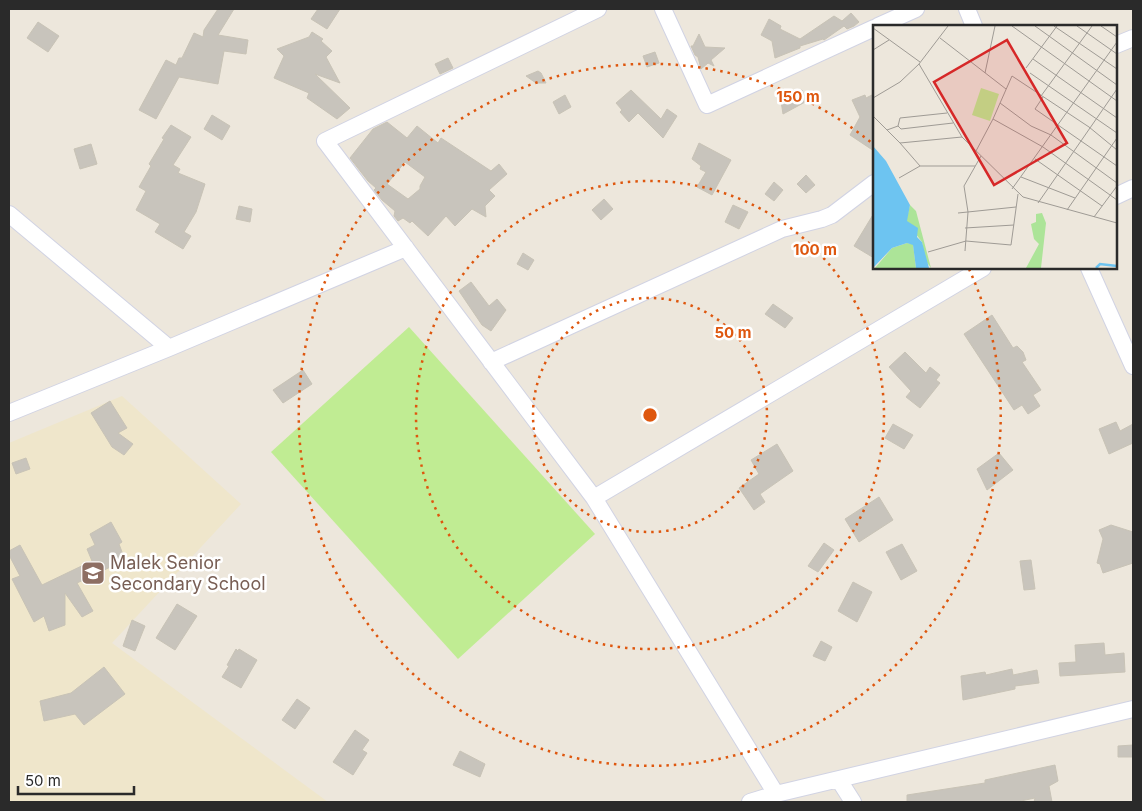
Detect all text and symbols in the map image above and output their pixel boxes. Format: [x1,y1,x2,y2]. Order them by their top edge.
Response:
inset map [873,25,1117,269]
text: 150 m [776,87,820,106]
text: 100 m [793,240,837,259]
text: 50 m [715,323,751,342]
centre of rings [641,406,659,424]
place label: Malek Senior Secondary School [110,552,266,594]
school or university icon: Malek Senior Secondary School [80,560,106,586]
scale bar [18,764,134,796]
text: 50 m [25,771,61,790]

